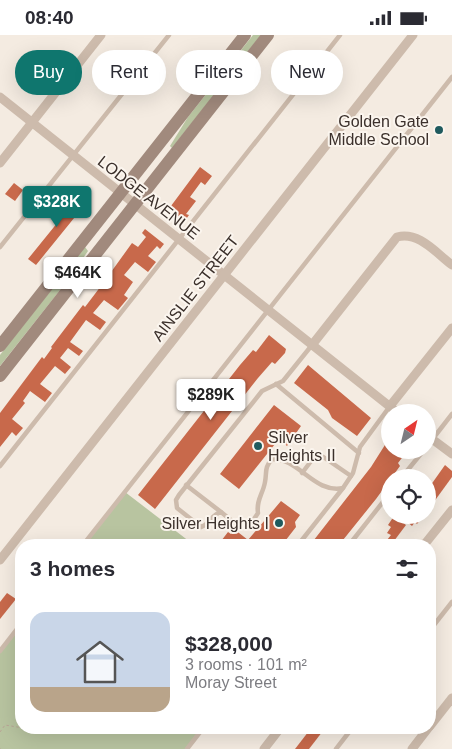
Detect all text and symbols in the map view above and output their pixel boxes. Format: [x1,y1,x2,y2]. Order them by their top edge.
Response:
text: 08:40 [25,7,74,28]
chip: Buy [15,50,82,95]
chip: Rent [92,50,166,95]
chip: Filters [176,50,261,95]
chip: New [271,50,343,95]
place label: Golden Gate Middle School [329,113,429,148]
marker: Golden Gate Middle School [433,124,445,136]
street label: LODGE AVENUE [95,152,203,242]
pin: $328K [22,185,92,228]
text: $328K [33,193,81,210]
street label: AINSLIE STREET [149,232,242,344]
pin: $464K [43,257,113,299]
text: $464K [54,264,102,281]
pin: $289K [176,379,246,421]
text: $289K [187,386,235,403]
north arrow [381,404,436,459]
map controls [381,404,436,524]
place label: Silver Heights II [268,429,336,464]
marker: Silver Heights II [252,440,264,452]
button: locate [381,469,436,524]
place label: Silver Heights I [161,515,269,532]
marker: Silver Heights I [273,517,285,529]
icon: filters [393,555,421,583]
text: 3 homes [30,557,115,580]
icon: home [70,632,130,692]
text: $328,000 [185,632,273,655]
text: 3 rooms · 101 m² [185,656,307,673]
text: Moray Street [185,674,277,691]

